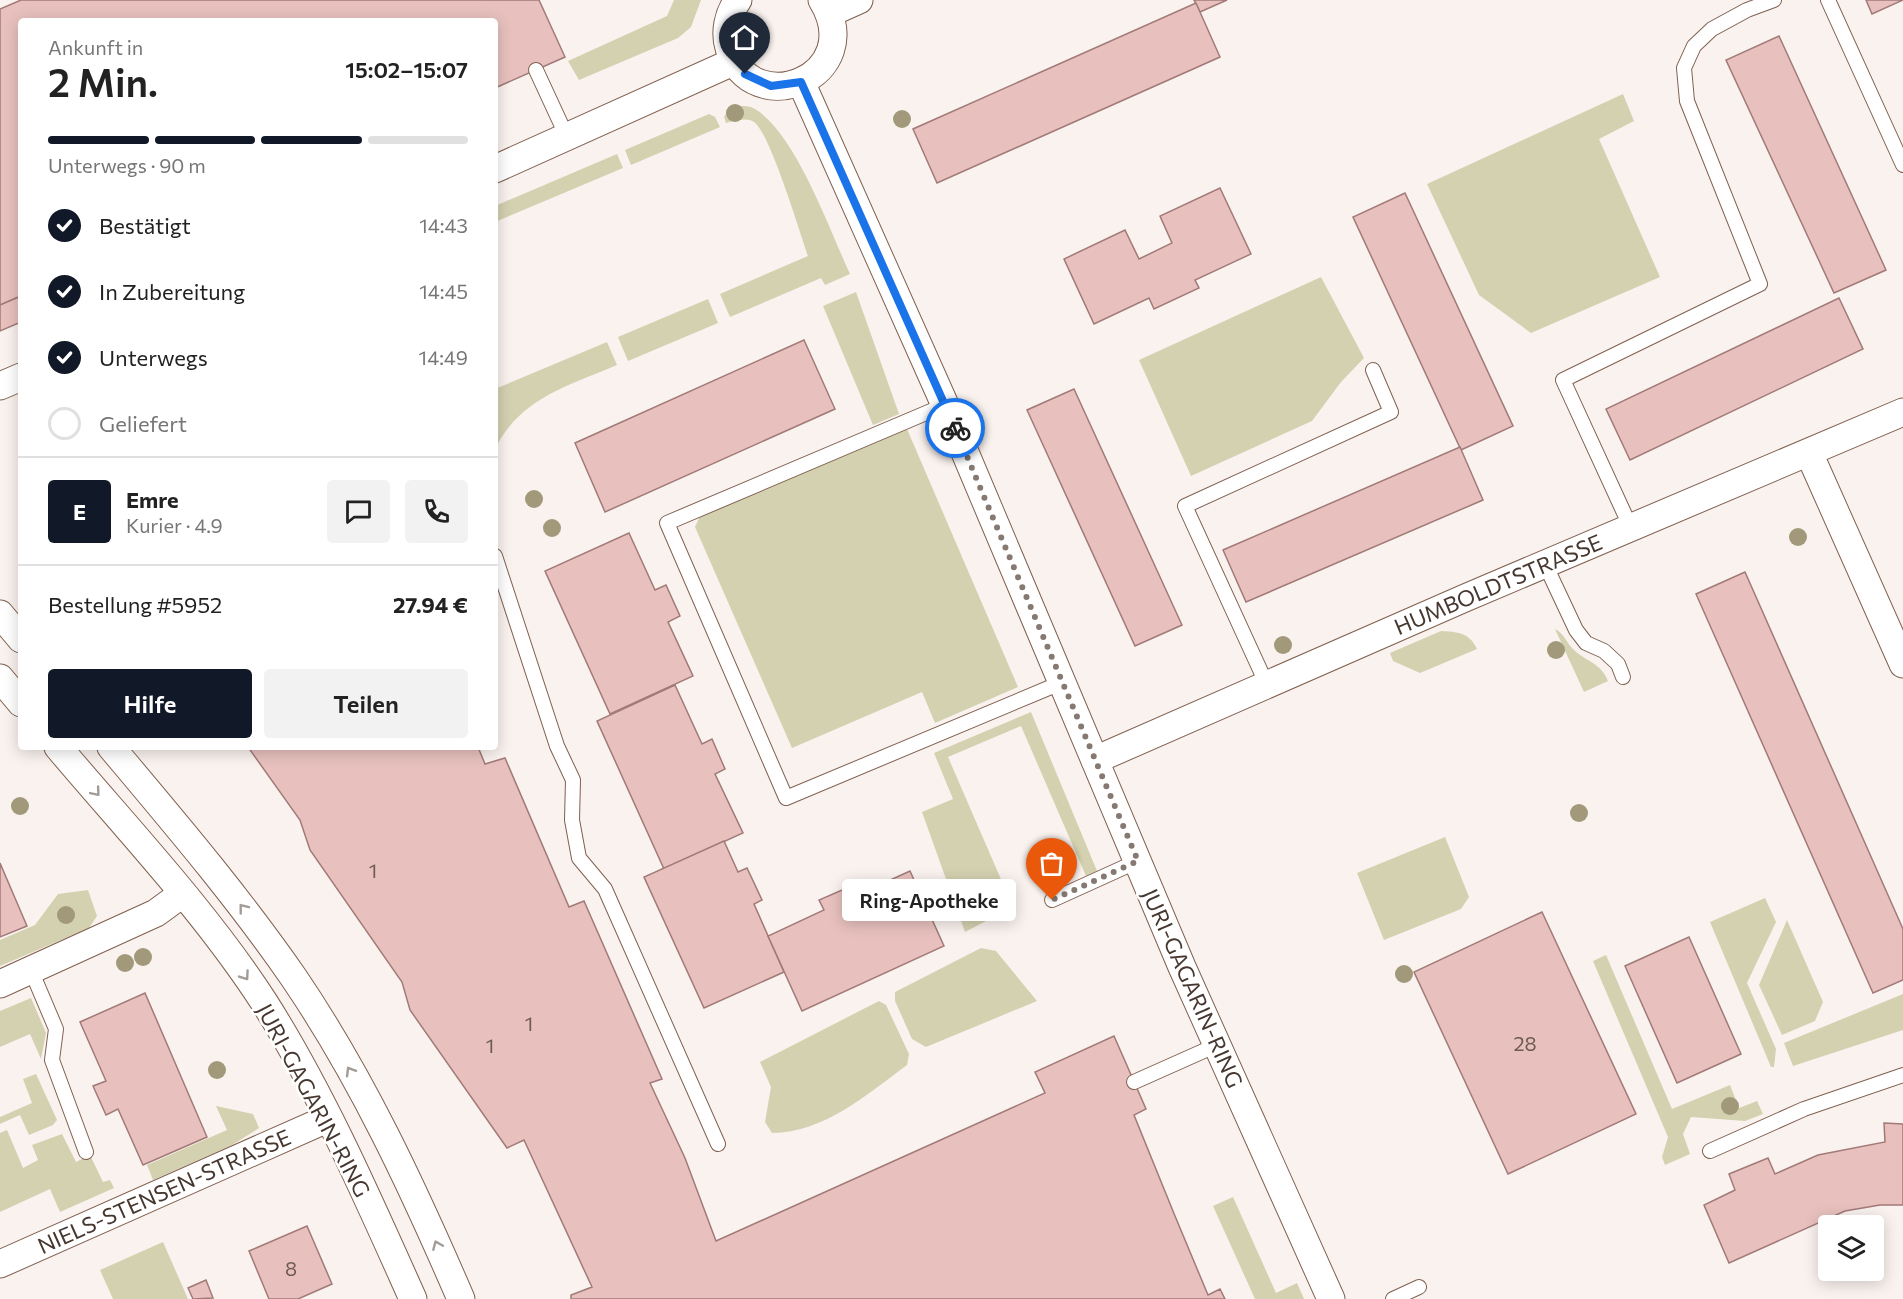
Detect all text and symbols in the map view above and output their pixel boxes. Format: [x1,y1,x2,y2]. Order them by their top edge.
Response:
pin [719,12,770,74]
icon: home [728,21,761,54]
text: Ankunft in [48,35,143,59]
text: 15:02–15:07 [345,56,468,83]
text: 2 Min. [48,57,158,105]
text: Unterwegs · 90 m [48,153,206,177]
icon: check [48,209,81,242]
text: Bestätigt [99,212,191,239]
text: 14:43 [419,213,468,237]
icon: check [48,275,81,308]
text: In Zubereitung [99,278,245,305]
text: 14:45 [419,279,468,303]
icon: check [48,341,81,374]
text: Unterwegs [99,344,208,371]
text: 14:49 [419,345,468,369]
courier [925,398,985,458]
text: Geliefert [99,410,187,437]
icon: bike [939,412,972,445]
button: chat [327,480,390,543]
button: phone [405,480,468,543]
text: Emre [126,486,179,513]
text: E [73,498,86,525]
text: Kurier · 4.9 [126,513,223,537]
street label: HUMBOLDTSTRASSE [1390,528,1606,640]
text: Bestellung #5952 [48,591,222,618]
text: 27.94 € [393,591,468,618]
button: Hilfe [48,669,252,738]
button: Teilen [264,669,468,738]
one-way arrow [88,785,99,796]
pin [1026,838,1077,900]
icon: bag [1035,847,1068,880]
house number: 1 [369,858,377,882]
callout: Ring-Apotheke [842,879,1016,921]
street label: JURI-GAGARIN-RING [1137,884,1249,1092]
text: Ring-Apotheke [859,888,999,912]
one-way arrow [239,904,250,915]
one-way arrow [238,969,249,980]
street label: JURI-GAGARIN-RING [252,999,376,1201]
house number: 1 [525,1011,533,1035]
house number: 28 [1513,1031,1537,1055]
house number: 1 [486,1033,494,1057]
one-way arrow [346,1067,358,1077]
street label: NIELS-STENSEN-STRASSE [33,1123,295,1259]
map controls [1818,1215,1884,1281]
button: layers [1818,1215,1884,1281]
one-way arrow [432,1241,444,1252]
house number: 8 [285,1256,297,1280]

